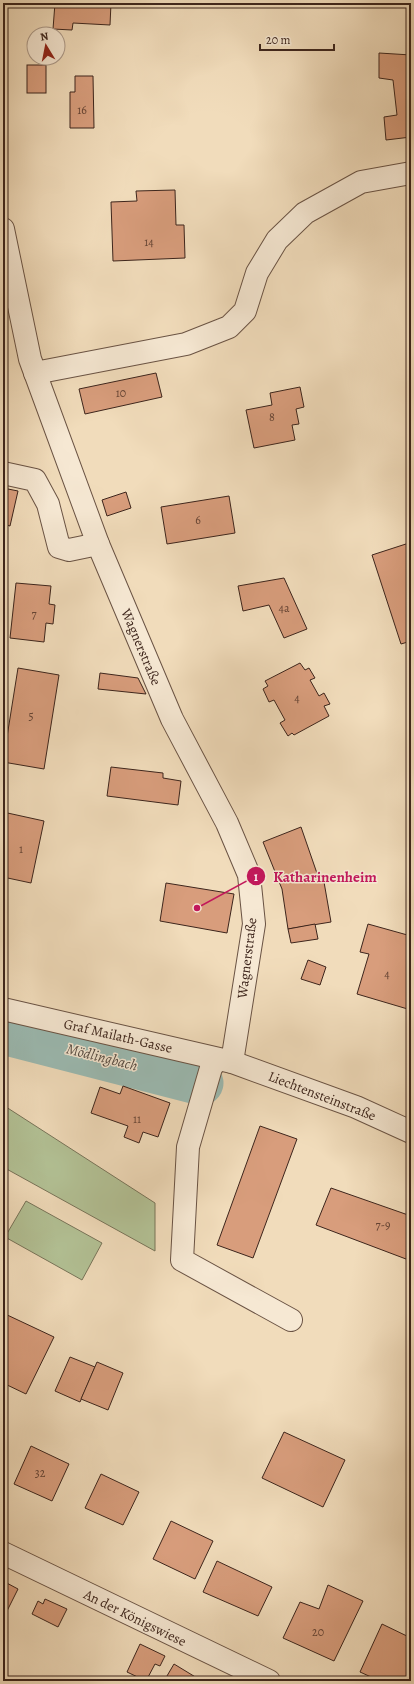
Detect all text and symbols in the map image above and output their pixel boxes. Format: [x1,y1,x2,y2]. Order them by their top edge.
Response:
north arrow [26,26,66,66]
scale bar [260,26,334,52]
text: N [39,29,50,45]
text: 20 m [266,32,290,48]
house number: 16 [77,102,87,118]
house number: 14 [144,234,154,250]
house number: 10 [116,385,126,401]
house number: 8 [269,409,275,425]
house number: 6 [195,512,201,528]
house number: 4a [278,600,290,616]
street label: Wagnerstraße [116,605,166,688]
house number: 7 [31,606,37,622]
house number: 4 [294,690,300,706]
house number: 5 [28,708,34,724]
house number: 1 [19,841,23,857]
callout: Katharinenheim [246,863,385,890]
text: Katharinenheim [273,867,377,887]
text: 1 [254,869,259,885]
street label: Wagnerstraße [232,916,261,1001]
house number: 4 [384,966,390,982]
street label: Graf Mailath-Gasse [62,1014,174,1058]
water label: Mödlingbach [64,1038,140,1076]
street label: Liechtensteinstraße [265,1067,379,1125]
house number: 11 [133,1111,141,1127]
house number: 7-9 [375,1217,391,1233]
house number: 32 [35,1465,46,1481]
street label: An der Königswiese [80,1585,189,1651]
house number: 20 [312,1624,324,1640]

